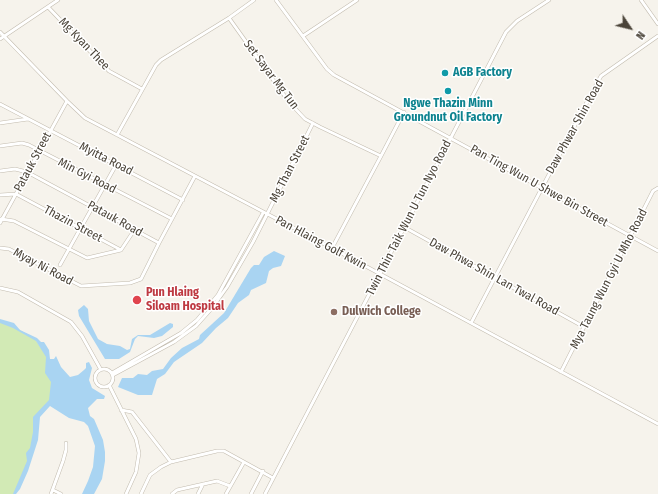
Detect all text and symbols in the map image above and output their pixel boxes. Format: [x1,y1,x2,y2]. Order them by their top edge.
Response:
north arrow [610,8,650,48]
street label: Mg Kyan Thee [55,15,113,73]
text: N [633,29,647,42]
street label: Set Sayar Mg Tun [240,38,302,112]
place label: AGB Factory [453,66,512,80]
marker: AGB Factory [440,68,450,78]
street label: Daw Phwar Shin Road [543,77,607,177]
marker: Ngwe Thazin Minn Groundnut Oil Factory [443,86,453,96]
place label: Ngwe Thazin Minn Groundnut Oil Factory [394,97,502,125]
street label: Patauk Street [11,130,55,194]
street label: Mg Than Street [267,133,313,205]
street label: Twin Thin Taik Wun U Tun Nyo Road [363,138,455,298]
street label: Myitta Road [77,139,135,179]
street label: Pan Ting Wun U Shwe Bin Street [468,142,610,230]
street label: Min Gyi Road [55,155,119,197]
street label: Patauk Road [85,198,145,240]
street label: Thazin Street [41,203,105,245]
street label: Mya Taung Wun Gyi U Mho Road [567,206,651,352]
street label: Pan Hlaing Golf Kwin [273,213,369,273]
street label: Daw Phwa Shin Lan Twal Road [427,235,561,319]
street label: Myay Ni Road [11,245,75,289]
place label: Pun Hlaing Siloam Hospital [146,286,224,314]
marker: Pun Hlaing Siloam Hospital [131,294,143,306]
place label: Dulwich College [342,305,421,319]
marker: Dulwich College [329,307,339,317]

